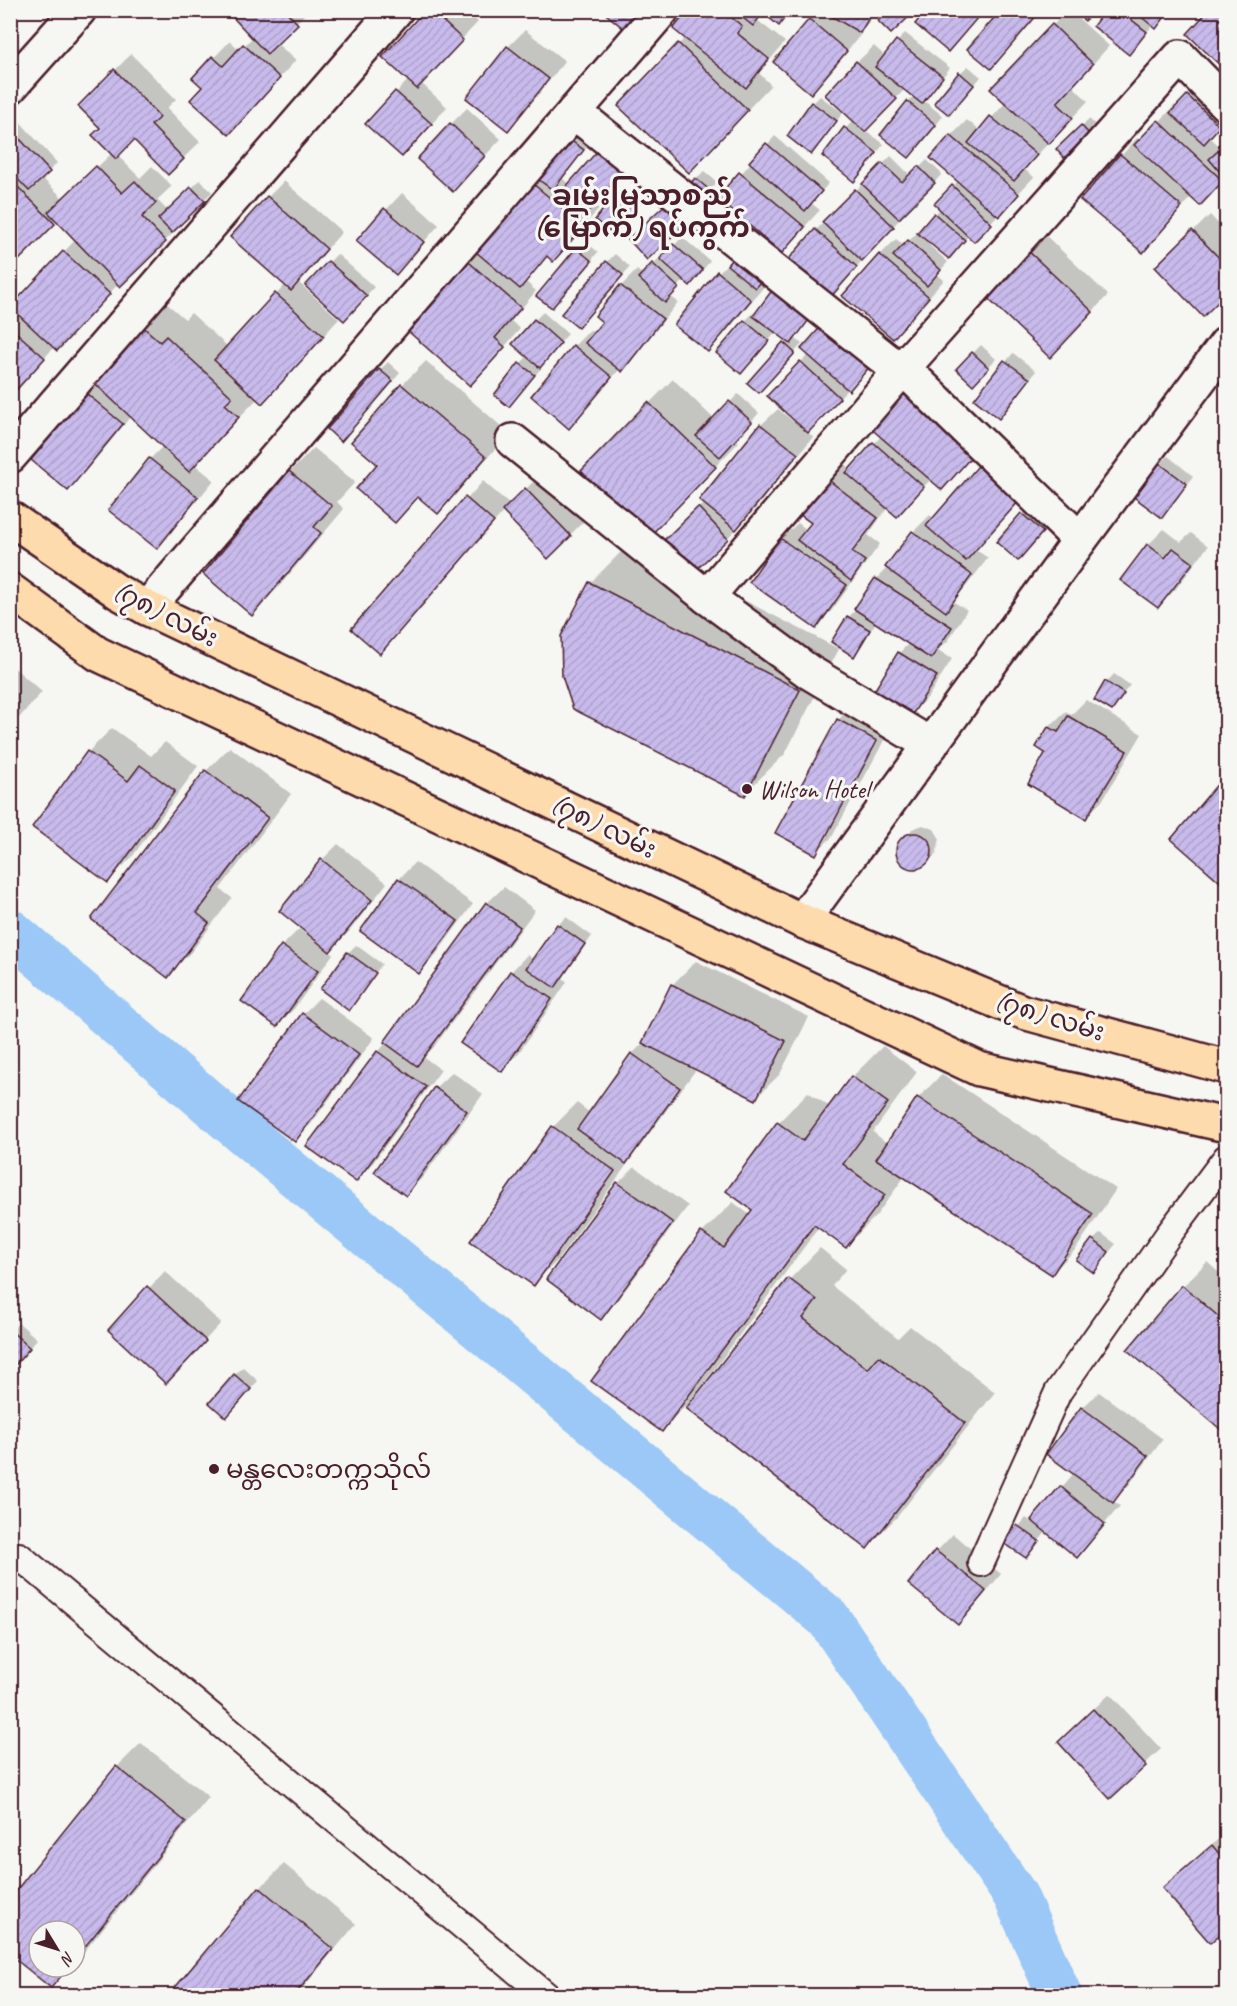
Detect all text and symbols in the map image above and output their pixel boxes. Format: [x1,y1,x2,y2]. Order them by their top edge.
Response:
district label: ချမ်းမြသာစည် (မြောက်) ရပ်ကွက် [534,176,750,250]
street label: (၇၈) လမ်း [106,573,224,658]
place label: Wilson Hotel [759,773,874,806]
marker: Wilson Hotel [740,782,754,796]
street label: (၇၈) လမ်း [544,786,662,870]
street label: (၇၈) လမ်း [990,983,1109,1053]
place label: မန္တလေးတက္ကသိုလ် [226,1452,431,1490]
marker: မန္တလေးတက္ကသိုလ် [207,1462,221,1476]
north arrow [27,1919,87,1979]
text: N [55,1948,79,1970]

